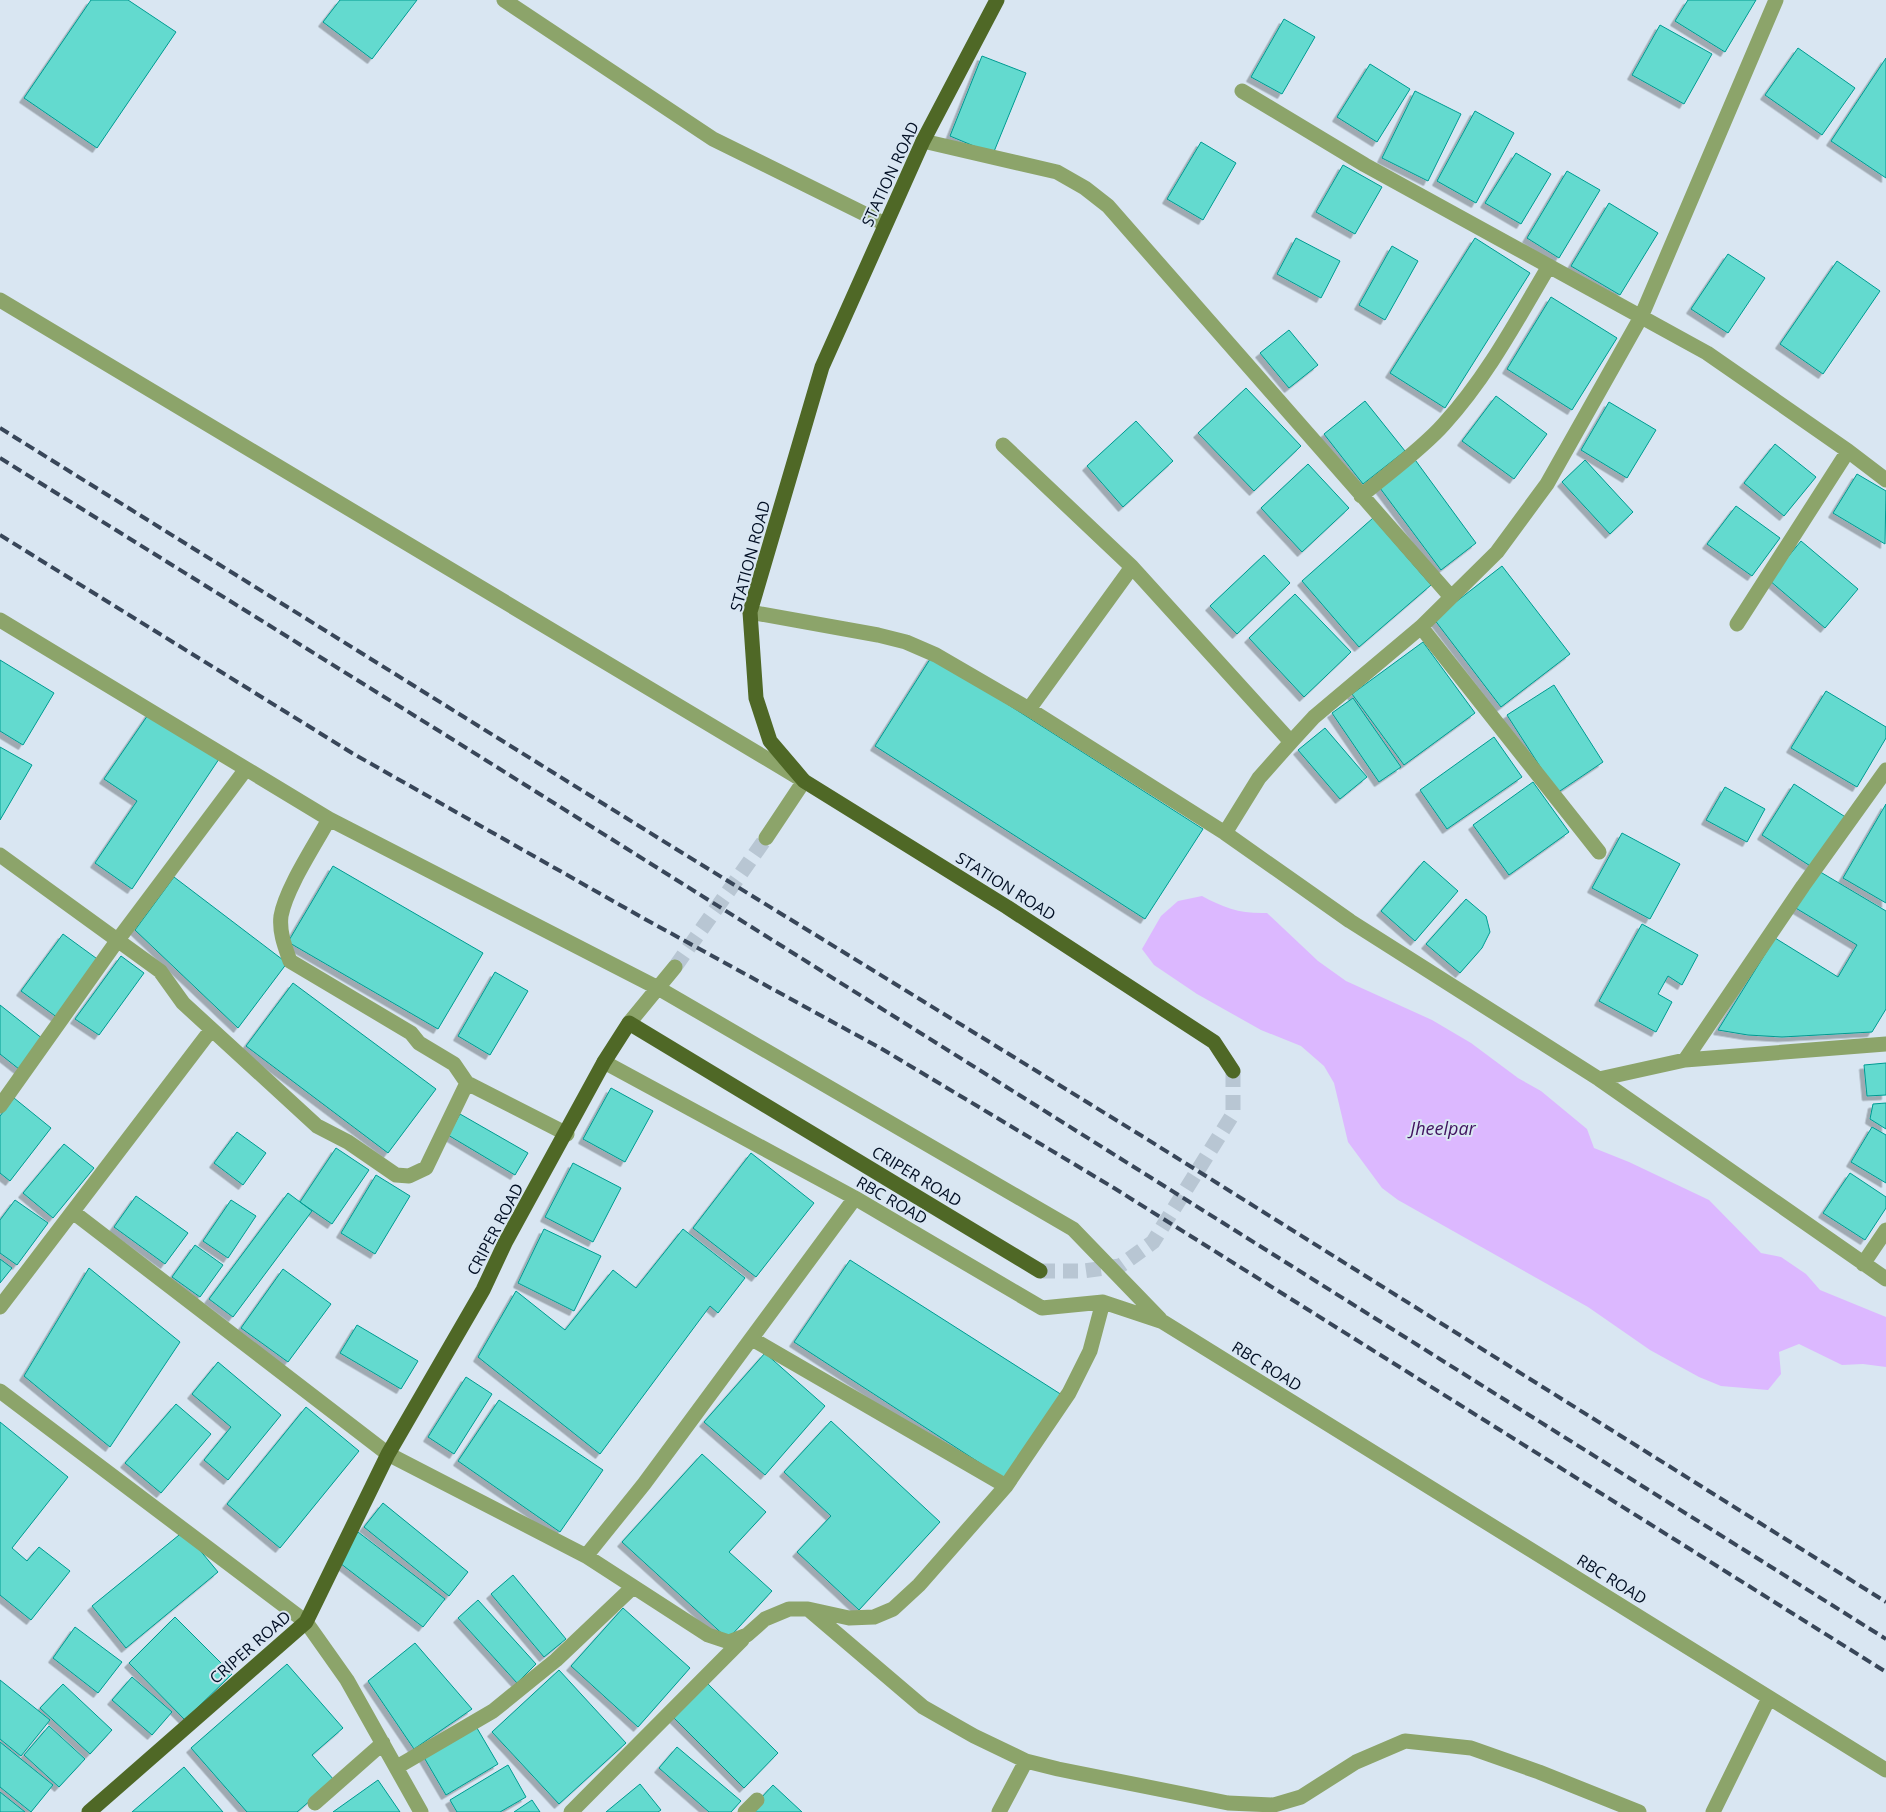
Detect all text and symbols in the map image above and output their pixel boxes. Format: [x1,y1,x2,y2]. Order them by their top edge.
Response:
street label: STATION ROAD [856,118,924,230]
street label: STATION ROAD [725,498,775,614]
street label: STATION ROAD [952,847,1060,925]
water label: Jheelpar [1407,1116,1477,1140]
street label: CRIPER ROAD [868,1141,966,1211]
street label: RBC ROAD [853,1171,931,1229]
street label: CRIPER ROAD [462,1179,528,1279]
street label: RBC ROAD [1228,1336,1306,1396]
street label: RBC ROAD [1573,1549,1651,1609]
street label: CRIPER ROAD [205,1606,295,1688]

